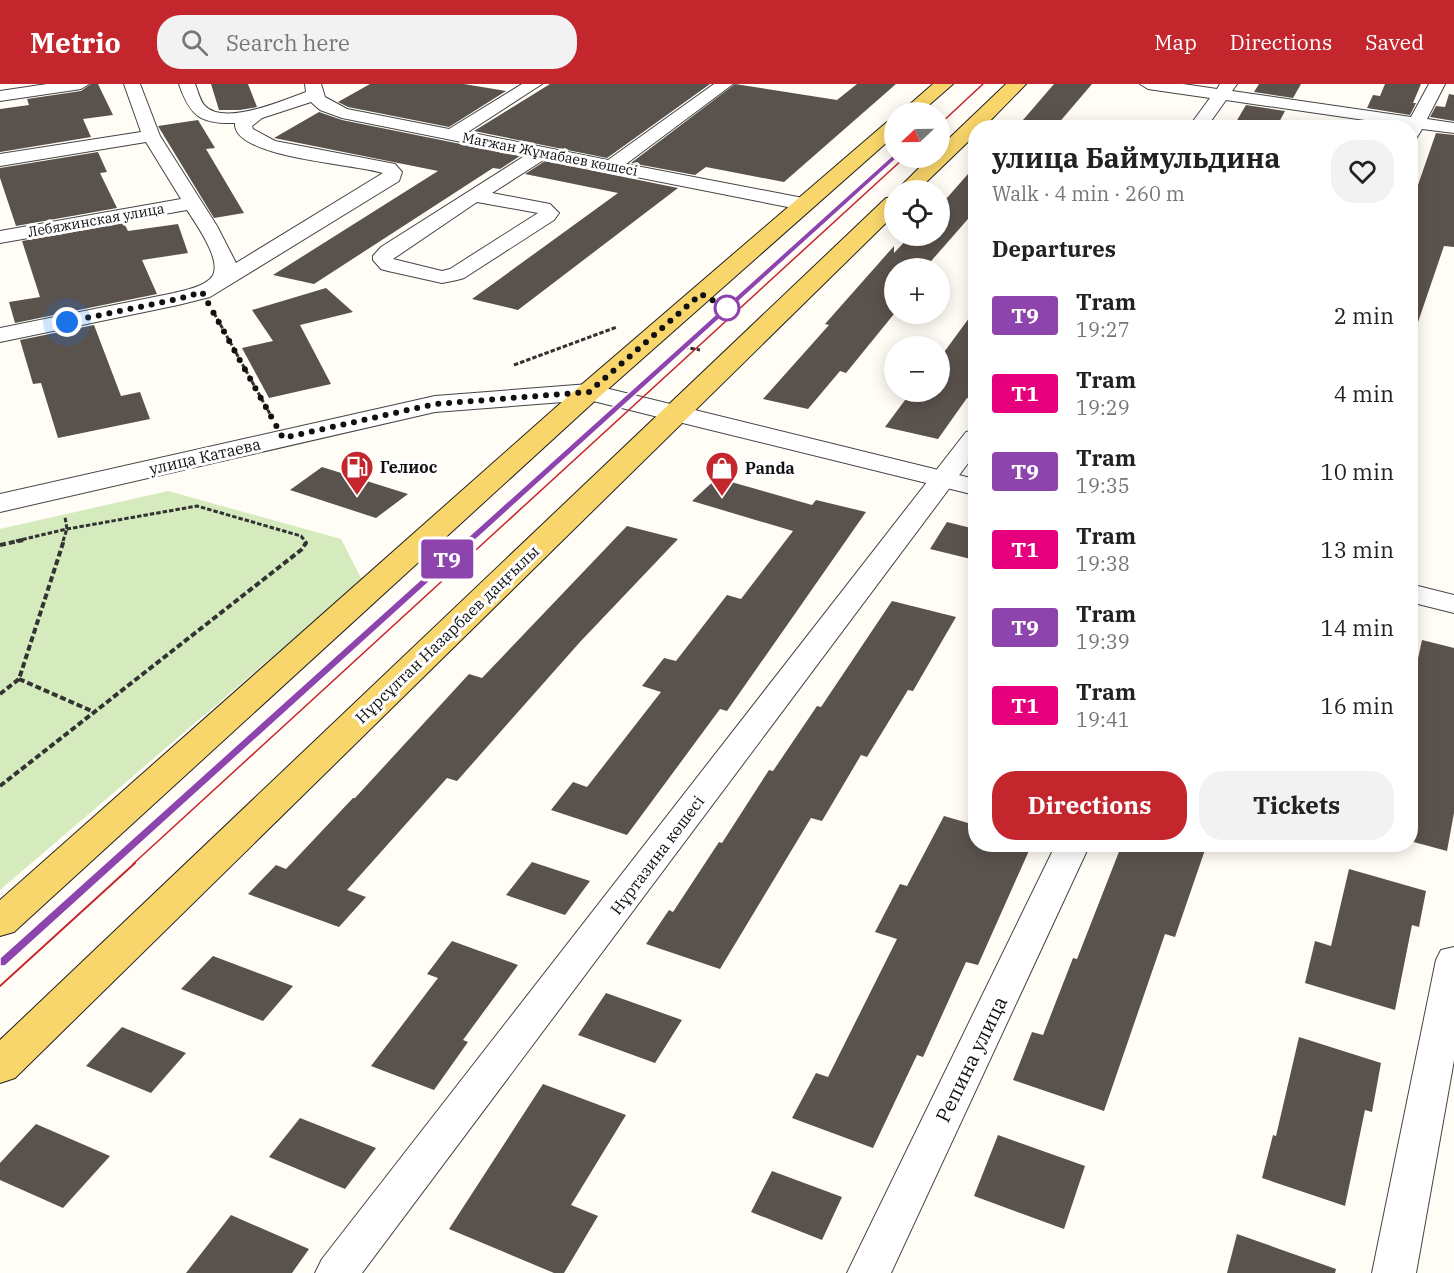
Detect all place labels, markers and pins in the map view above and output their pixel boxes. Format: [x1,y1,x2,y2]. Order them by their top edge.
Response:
unlabelled marker [714,295,740,321]
fuel station icon: Гелиос [339,449,375,496]
shop icon: Panda [704,450,740,497]
place label: Гелиос [380,457,438,477]
place label: Panda [745,458,795,478]

